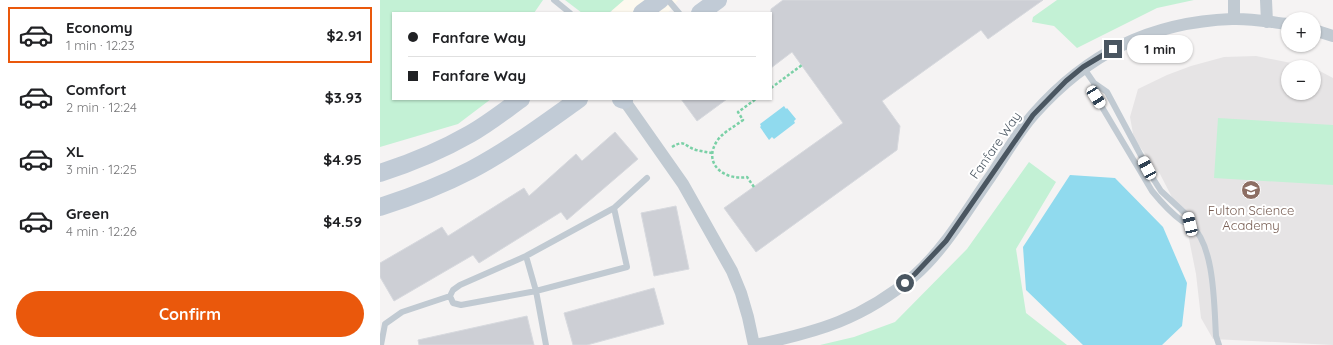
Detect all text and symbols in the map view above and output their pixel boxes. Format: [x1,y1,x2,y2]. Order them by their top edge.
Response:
map controls [1281,12,1321,100]
button: + [1281,12,1321,52]
icon: car [18,17,54,53]
text: Economy [66,18,133,37]
text: $2.91 [326,26,362,45]
text: Fanfare Way [432,28,526,47]
callout: 1 min [1127,35,1193,63]
text: 1 min · 12:23 [66,37,135,53]
route end [1104,40,1122,58]
text: 1 min [1144,41,1176,57]
button: − [1281,60,1321,100]
text: Fanfare Way [432,66,526,85]
icon: car [18,79,54,115]
text: Comfort [66,80,127,99]
car [1085,84,1107,110]
text: $3.93 [325,88,362,107]
text: 2 min · 12:24 [66,99,137,115]
street label: Fanfare Way [966,108,1024,182]
icon: car [18,141,54,177]
text: XL [66,142,84,161]
text: $4.95 [323,150,362,169]
car [1136,155,1158,181]
text: 3 min · 12:25 [66,161,137,177]
school or university icon: Fulton Science Academy [1240,179,1262,201]
place label: Fulton Science Academy [1208,202,1294,233]
icon: car [18,203,54,239]
text: Green [66,204,109,223]
car [1181,211,1199,237]
text: $4.59 [323,212,362,231]
text: 4 min · 12:26 [66,223,137,239]
route start [896,274,914,292]
button: Confirm [16,291,364,337]

